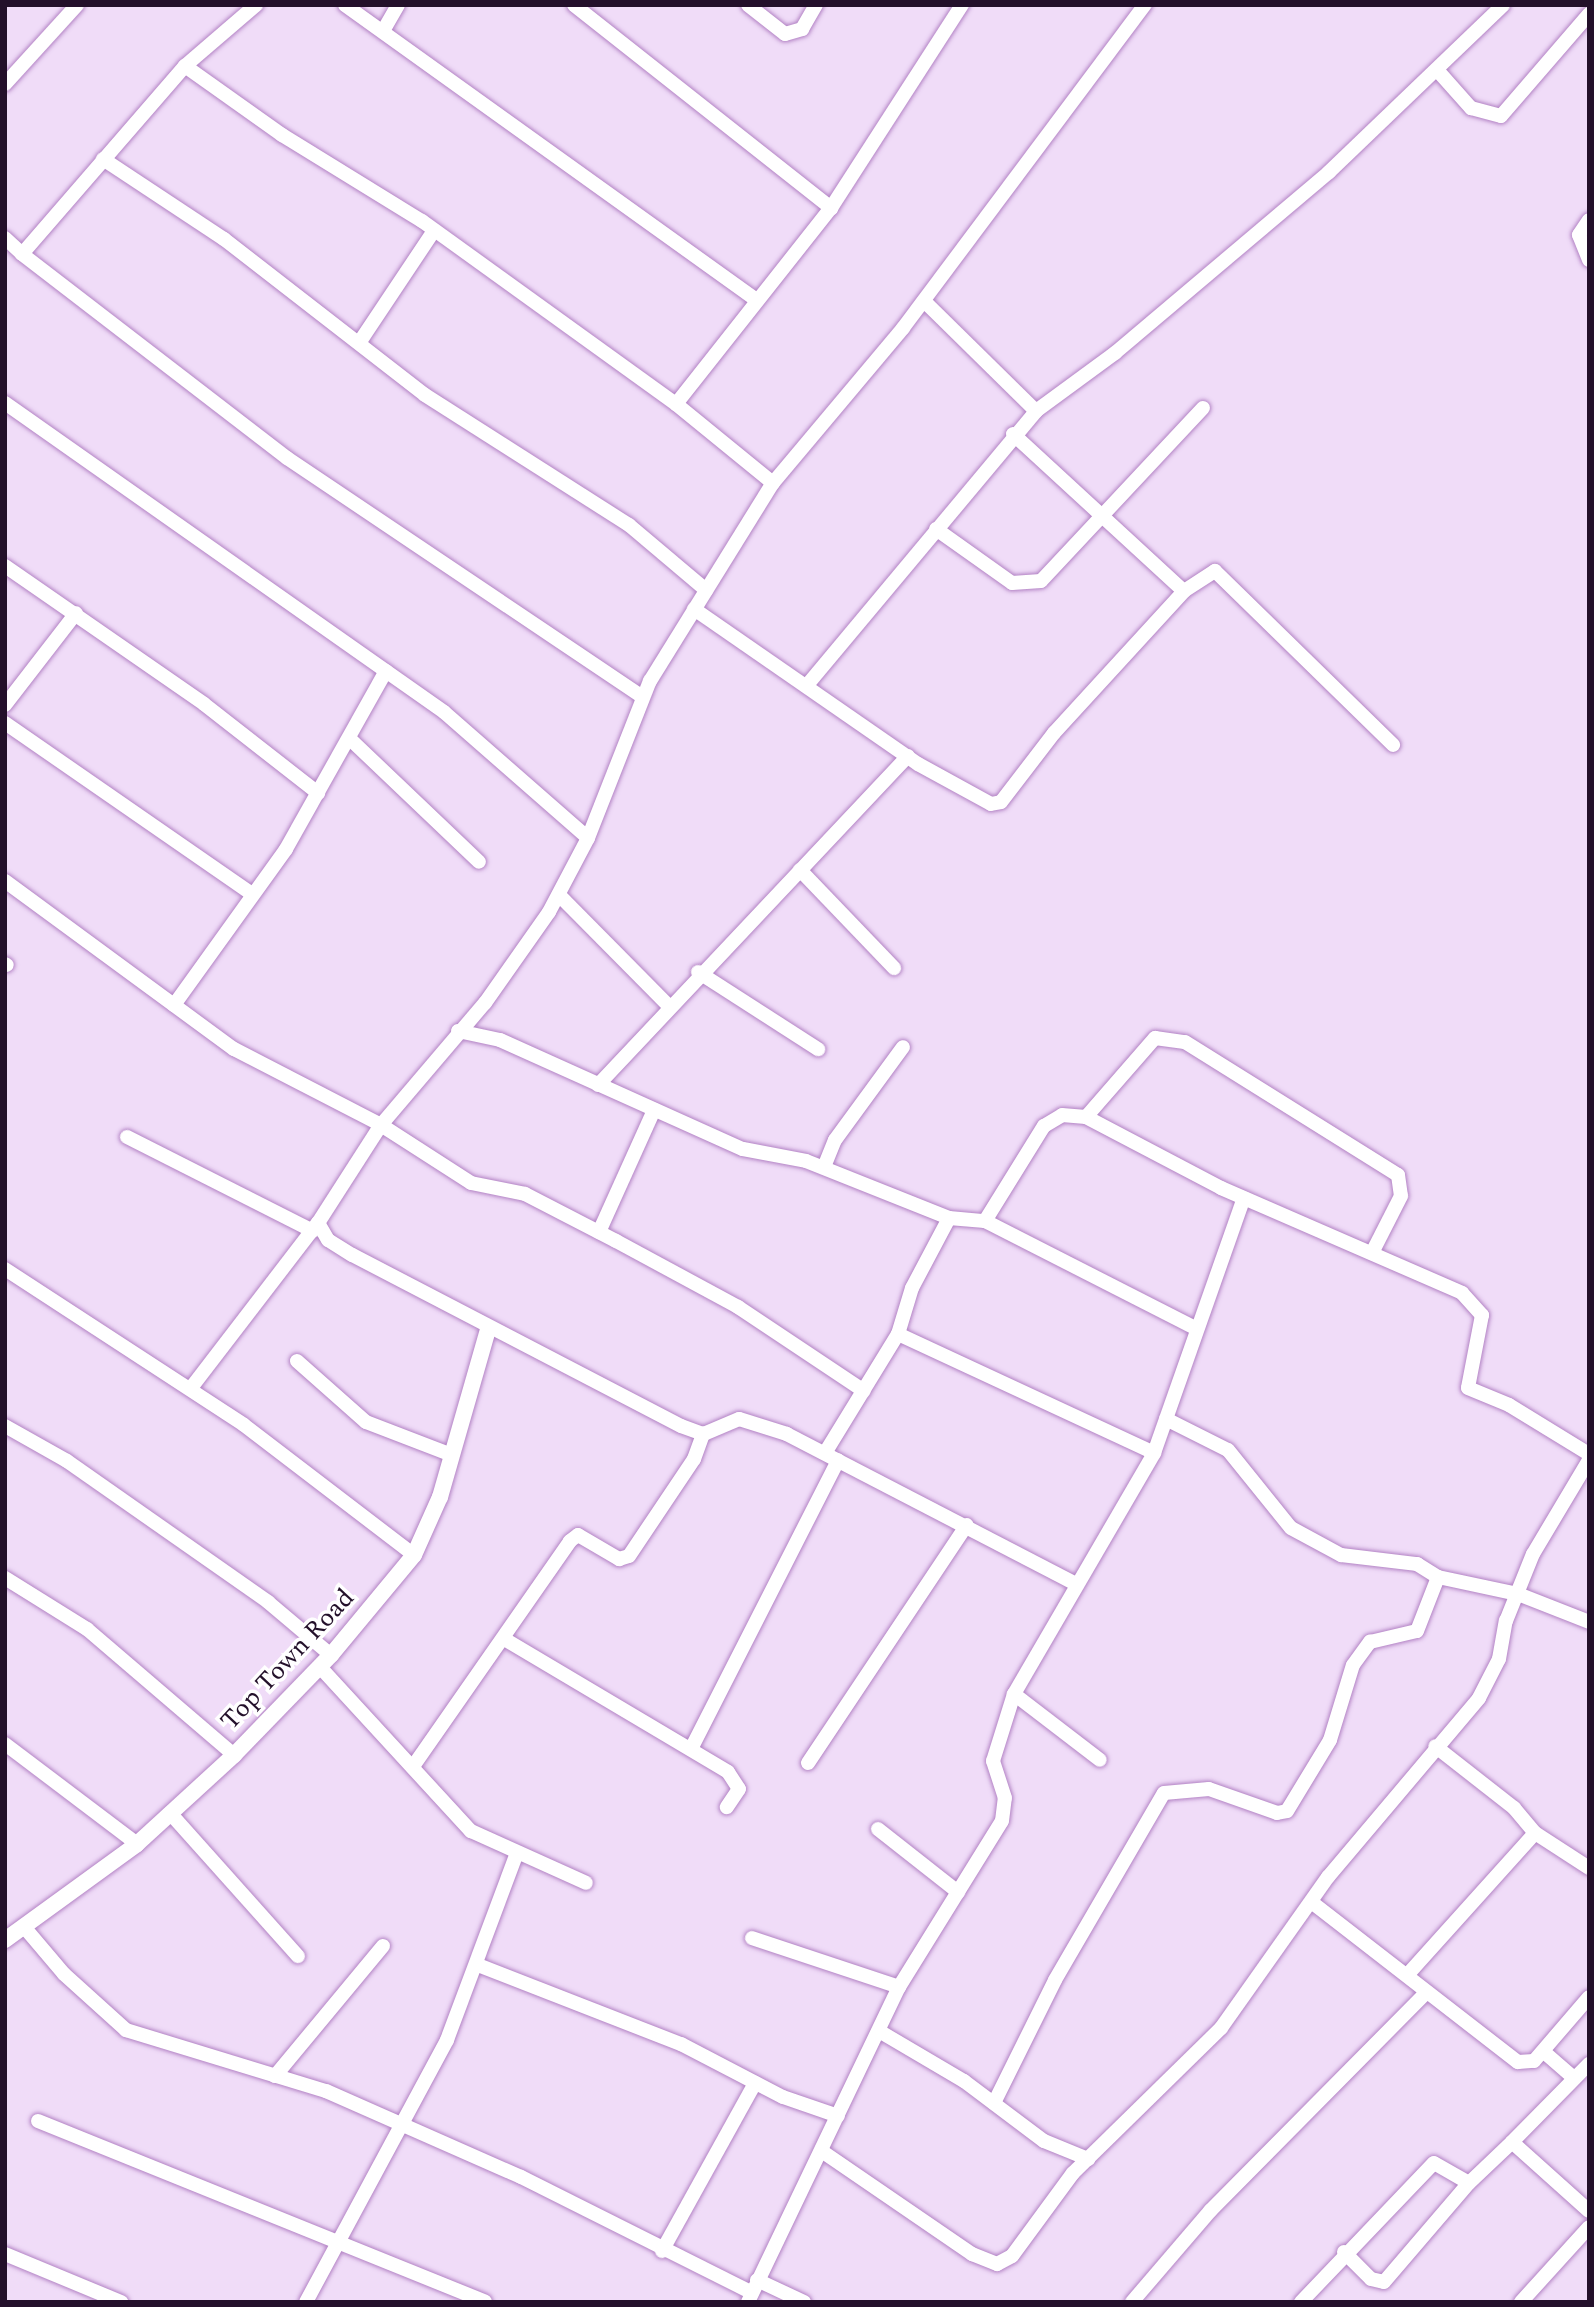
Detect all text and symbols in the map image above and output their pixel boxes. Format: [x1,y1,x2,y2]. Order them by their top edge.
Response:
street label: Top Town Road [215,1583,361,1737]

